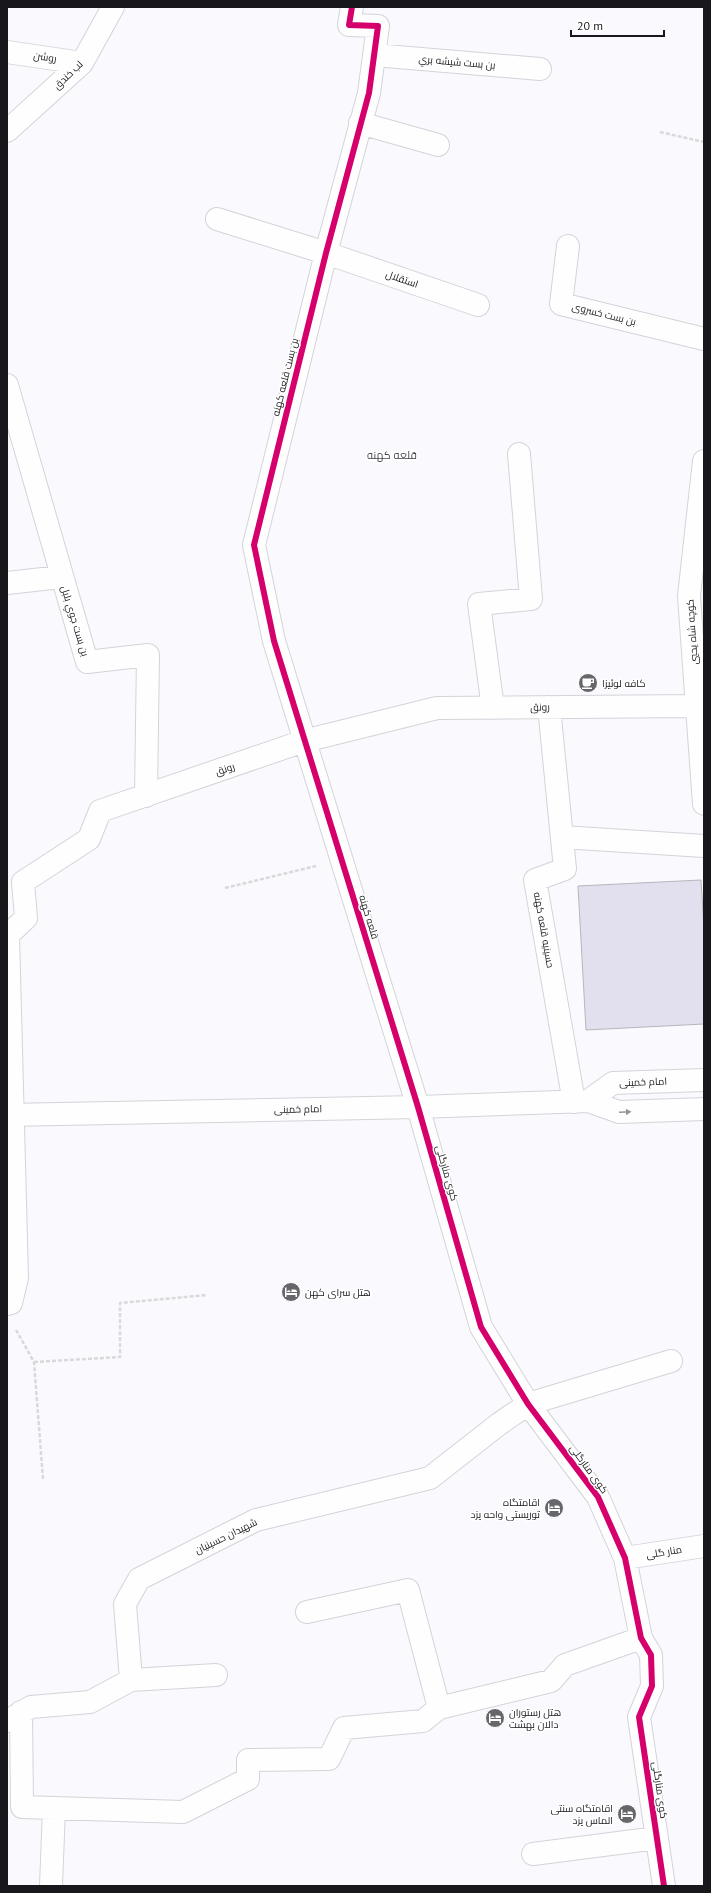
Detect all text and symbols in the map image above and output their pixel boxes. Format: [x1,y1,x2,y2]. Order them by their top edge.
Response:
scale bar [571,12,664,38]
text: 20 m [577,18,603,33]
street label: روشن [33,49,57,65]
street label: بن بست شيشه بري [418,52,496,73]
street label: لب خندق [51,58,85,92]
street label: استقلال [384,267,420,291]
street label: بن بست خسروی [570,300,638,328]
street label: بن بست قلعه کهنه [269,337,301,417]
district label: قلعه کهنه [367,448,417,462]
street label: بن بست جوي بلبل [57,584,92,658]
street label: کوچه شاه يحيي [683,599,701,665]
cafe icon: کافه لوئیزا [577,672,599,694]
place label: کافه لوئیزا [602,677,646,690]
street label: رونق [530,700,550,714]
street label: رونق [214,760,236,778]
street label: حسينيه قلعه کهنه [531,891,557,969]
street label: قلعه کهنه [356,893,382,941]
street label: امام خمینی [619,1075,667,1090]
street label: امام خمینی [274,1102,322,1117]
one-way arrow [619,1109,632,1115]
street label: کوی منارگلی [433,1144,461,1202]
hotel icon: هتل سرای کهن [280,1281,302,1303]
place label: هتل سرای کهن [305,1286,371,1299]
street label: کوی منارگلی [567,1442,611,1496]
place label: اقامتگاه توریستی واحه یزد [471,1496,540,1521]
hotel icon: اقامتگاه توریستی واحه یزد [543,1497,565,1519]
street label: شهیدان حسینیان [193,1515,259,1557]
street label: منار گلی [645,1543,683,1561]
place label: هتل رستوران دالان بهشت [509,1706,561,1731]
hotel icon: هتل رستوران دالان بهشت [484,1707,506,1729]
street label: کوی منارگلی [650,1761,670,1819]
place label: اقامتگاه سنتی الماس یزد [550,1802,613,1827]
hotel icon: اقامتگاه سنتی الماس یزد [616,1803,638,1825]

